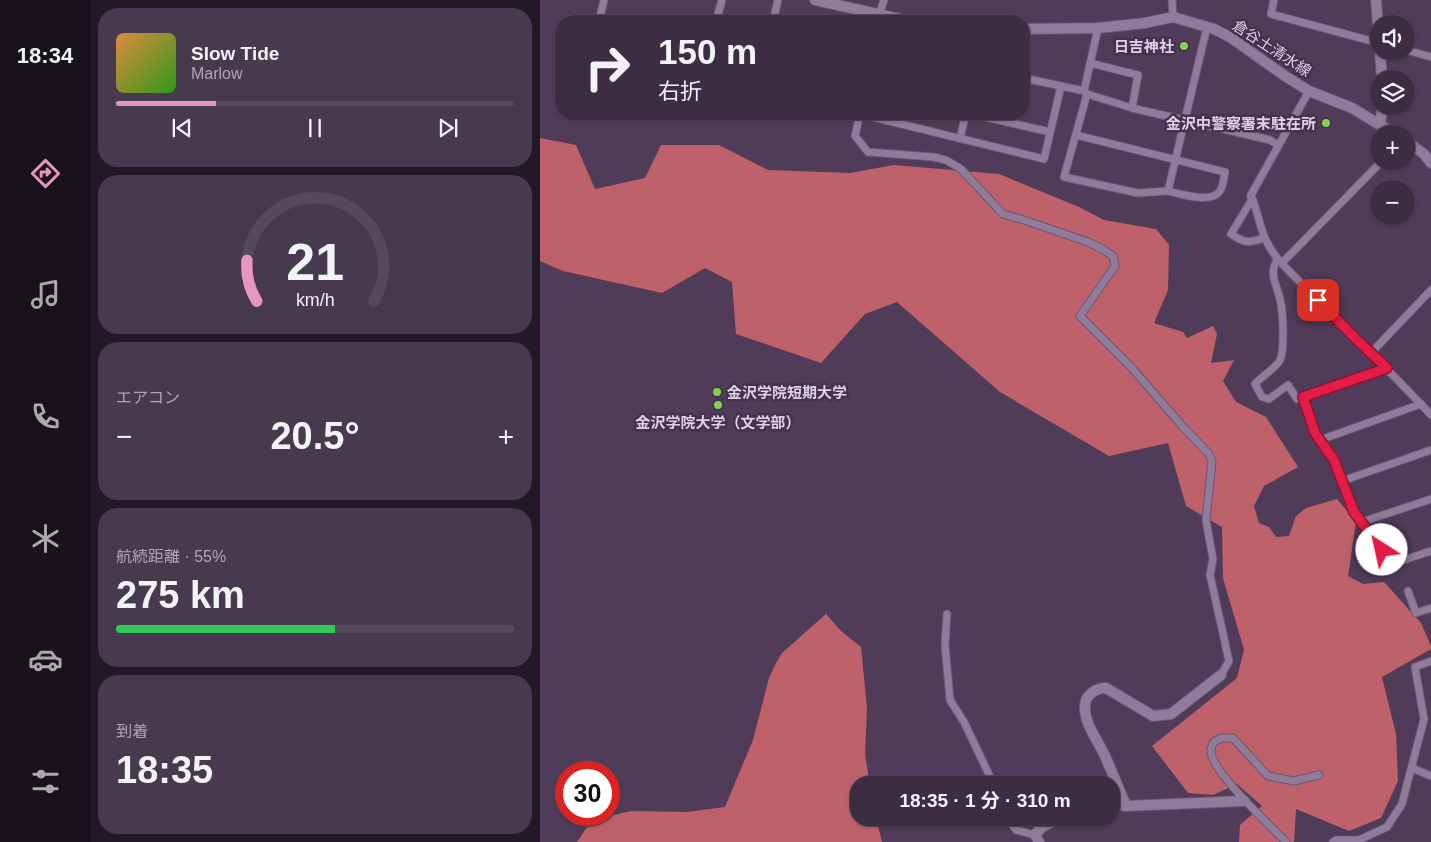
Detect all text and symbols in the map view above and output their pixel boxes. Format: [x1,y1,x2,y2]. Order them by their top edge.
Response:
map controls [1370,15,1415,225]
button: sound [1370,15,1415,60]
street label: 倉谷土清水線 [1230,16,1314,80]
text: 150 m [658,32,757,71]
icon: right [575,35,640,100]
place label: 日吉神社 [1114,38,1174,55]
marker: 日吉神社 [1178,40,1190,52]
text: 18:34 [17,43,73,68]
text: Slow Tide [191,43,279,64]
text: Marlow [191,65,243,82]
button: layers [1370,70,1415,115]
text: 右折 [658,79,702,104]
icon: previous [168,114,196,142]
icon: pause [301,114,329,142]
icon: next [434,114,462,142]
place label: 金沢中警察署末駐在所 [1166,115,1316,132]
marker: 金沢中警察署末駐在所 [1320,117,1332,129]
button: + [1370,125,1415,170]
icon: directions [28,156,63,191]
button: − [1370,180,1415,225]
text: 21 [286,233,344,291]
icon: music [28,277,63,312]
pin [1297,279,1339,321]
icon: arrive [1304,286,1332,314]
text: km/h [296,290,334,310]
place label: 金沢学院短期大学 [727,384,847,401]
marker: 金沢学院短期大学 [711,386,723,398]
text: エアコン [116,389,180,406]
icon: phone [28,399,63,434]
marker: 金沢学院大学（文学部） [712,399,724,411]
place label: 金沢学院大学（文学部） [635,414,801,431]
text: 20.5° [270,415,360,457]
text: − [116,421,132,452]
text: + [498,421,514,452]
icon: climate [28,521,63,556]
position arrow [1355,523,1407,575]
text: 航続距離 · 55% [116,548,226,565]
text: 275 km [116,574,245,616]
icon: car [28,642,63,677]
text: 到着 [116,723,148,740]
text: 18:35 [116,749,213,791]
speed limit sign: 30 [555,761,620,826]
icon: filters [28,764,63,799]
text: 18:35 · 1 分 · 310 m [899,790,1071,811]

